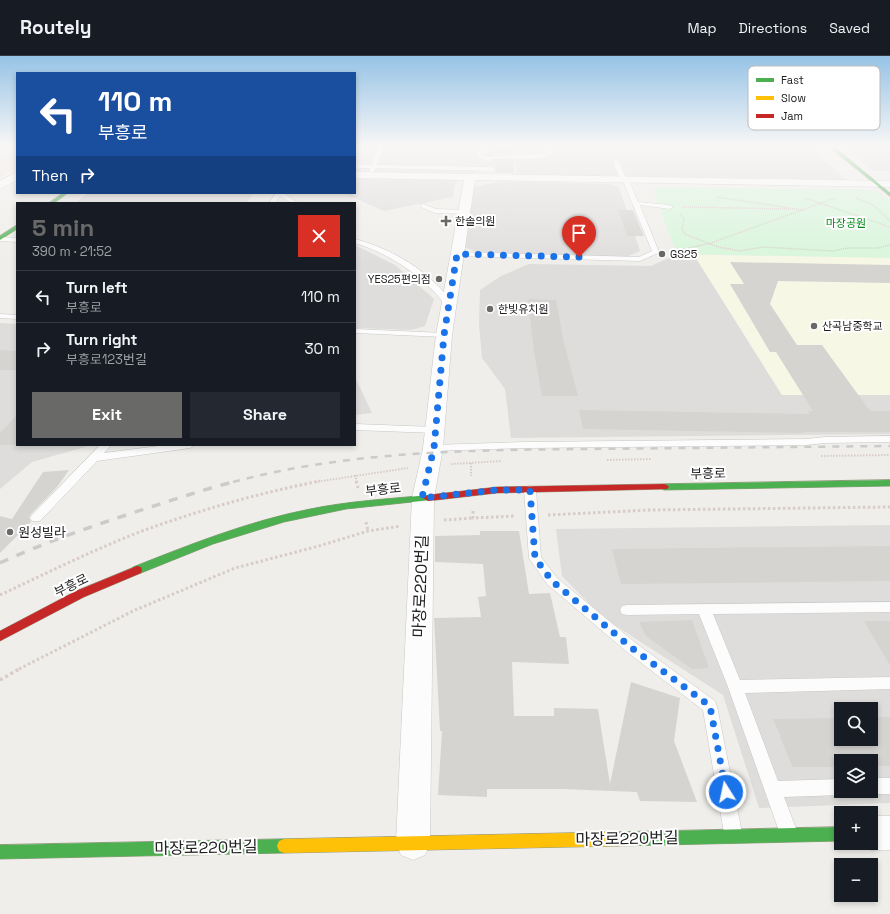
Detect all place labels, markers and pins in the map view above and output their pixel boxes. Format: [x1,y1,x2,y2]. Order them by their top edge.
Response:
place label: 한솔의원 [455,214,495,228]
marker: 한솔의원 [440,215,452,227]
pin [562,216,596,257]
place label: GS25 [670,247,698,261]
marker: GS25 [657,249,667,259]
place label: YES25편의점 [368,272,431,286]
marker: YES25편의점 [434,274,444,284]
place label: 한빛유치원 [498,302,549,316]
marker: 한빛유치원 [485,304,495,314]
place label: 산곡남중학교 [822,319,883,333]
marker: 산곡남중학교 [809,321,819,331]
place label: 원성빌라 [18,524,66,541]
marker: 원성빌라 [5,527,15,537]

